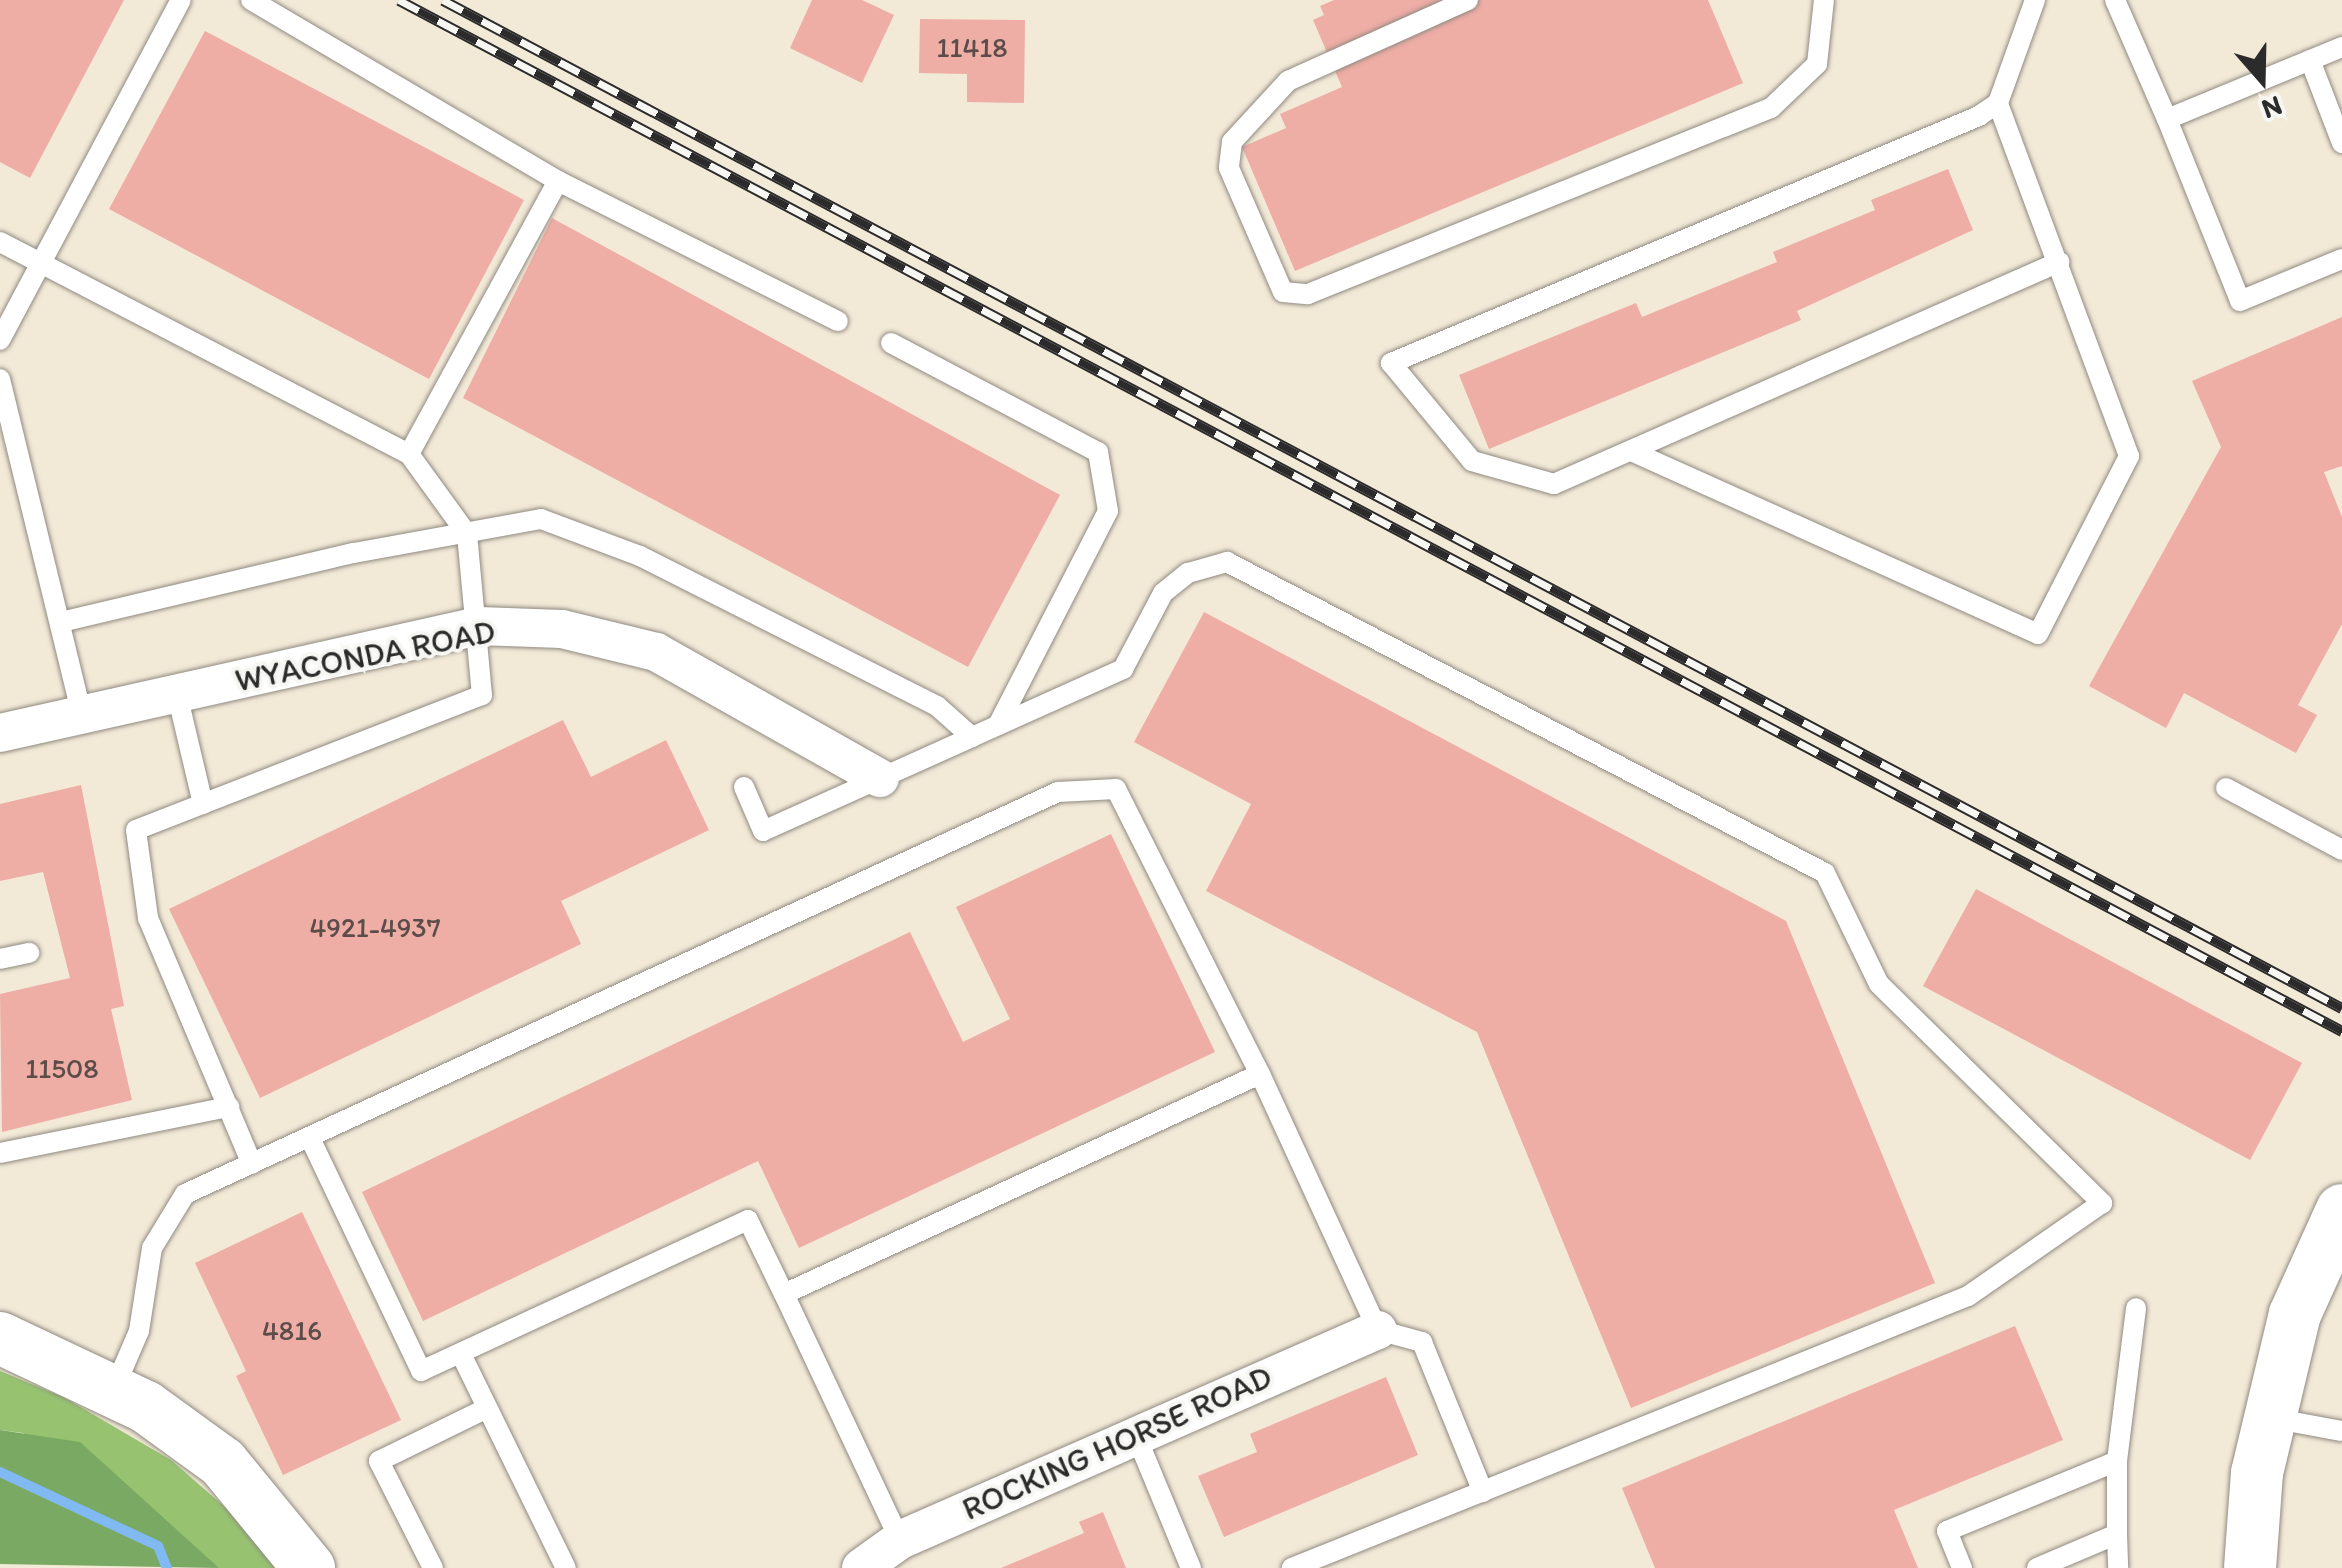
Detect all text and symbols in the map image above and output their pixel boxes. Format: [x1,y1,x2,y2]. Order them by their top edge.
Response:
house number: 11418 [936,30,1008,64]
north arrow [2212,30,2312,130]
text: N [2258,89,2287,127]
street label: WYACONDA ROAD [232,612,498,700]
house number: 4921-4937 [309,910,441,944]
house number: 11508 [25,1051,99,1085]
house number: 4816 [262,1313,322,1347]
street label: ROCKING HORSE ROAD [956,1357,1278,1529]

